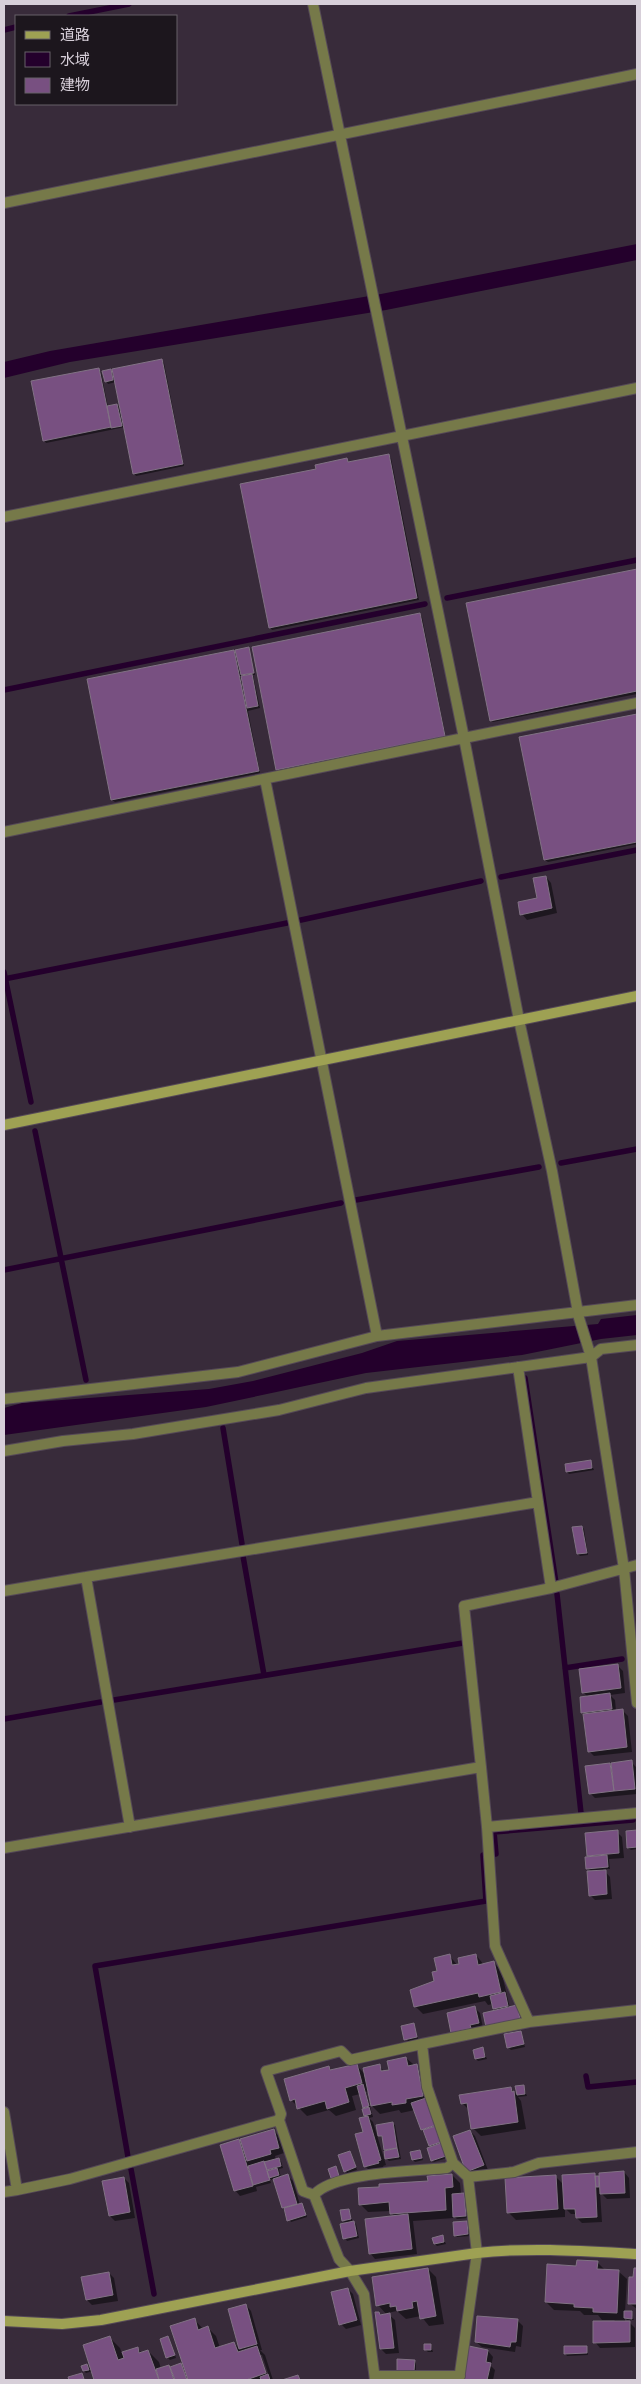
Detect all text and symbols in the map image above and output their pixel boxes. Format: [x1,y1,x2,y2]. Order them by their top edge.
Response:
legend [15,15,178,105]
text: 道路 [60,25,90,43]
text: 水域 [60,50,90,68]
text: 建物 [60,75,90,93]

